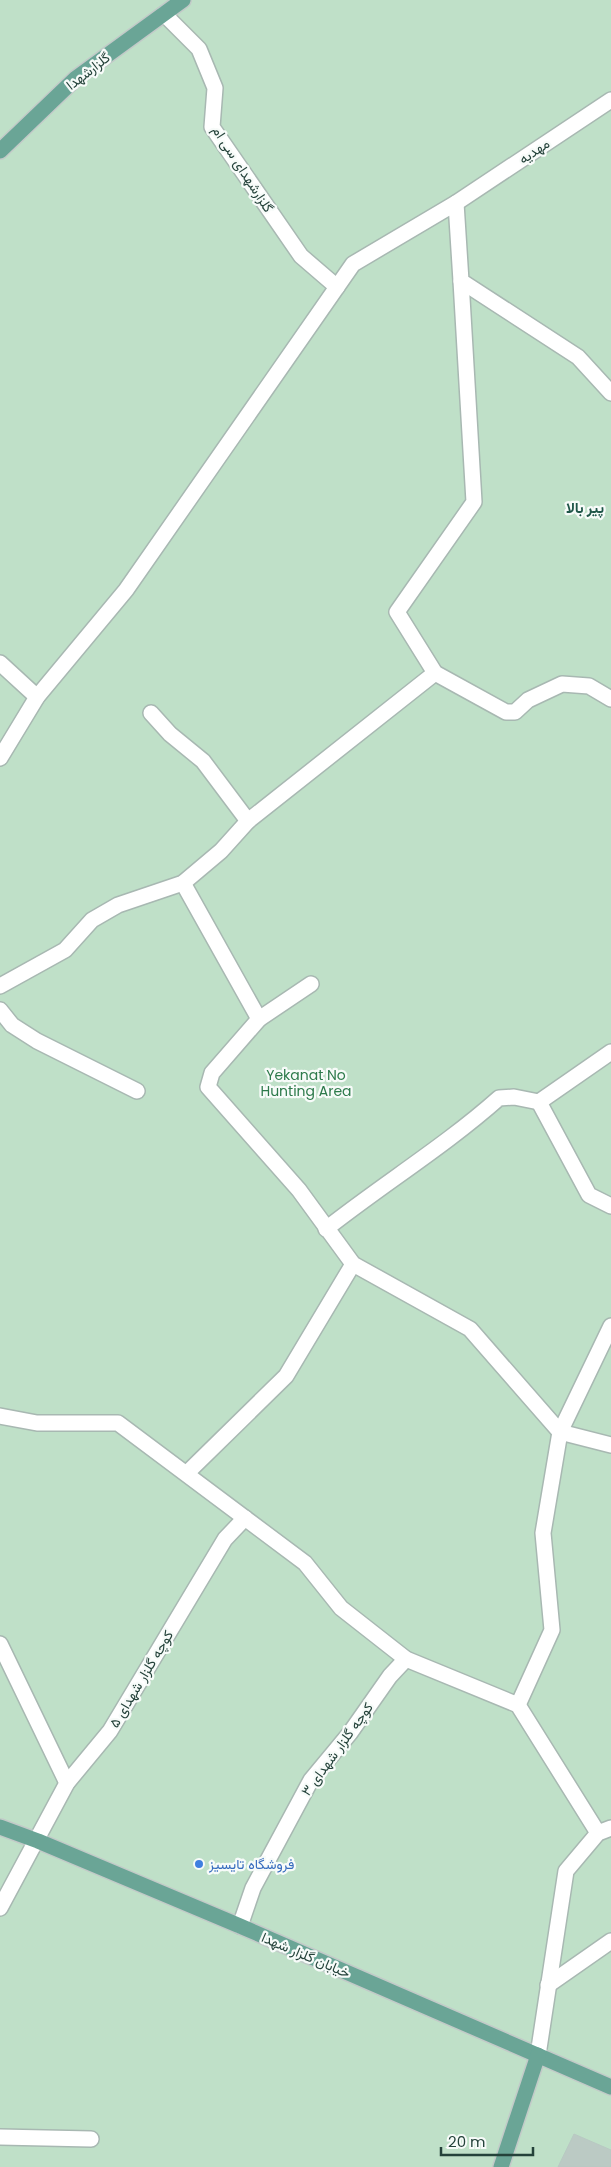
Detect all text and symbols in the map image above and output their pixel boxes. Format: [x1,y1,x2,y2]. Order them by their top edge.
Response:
street label: گلزارشهدا [62,47,114,95]
street label: گلزارشهدای سی ام [207,122,279,216]
street label: مهدیه [515,133,553,169]
district label: پیر بالا [566,497,604,518]
park label: Yekanat No Hunting Area [260,1065,352,1101]
street label: کوچه گلزار شهدای ۵ [104,1627,178,1731]
street label: کوچه گلزار شهدای ۳ [296,1698,378,1800]
place label: فروشگاه تایسیز [208,1854,294,1874]
marker: فروشگاه تایسیز [193,1858,205,1870]
street label: خیابان گلزار شهدا [258,1927,354,1983]
scale bar [441,2124,534,2156]
text: 20 m [448,2131,486,2152]

